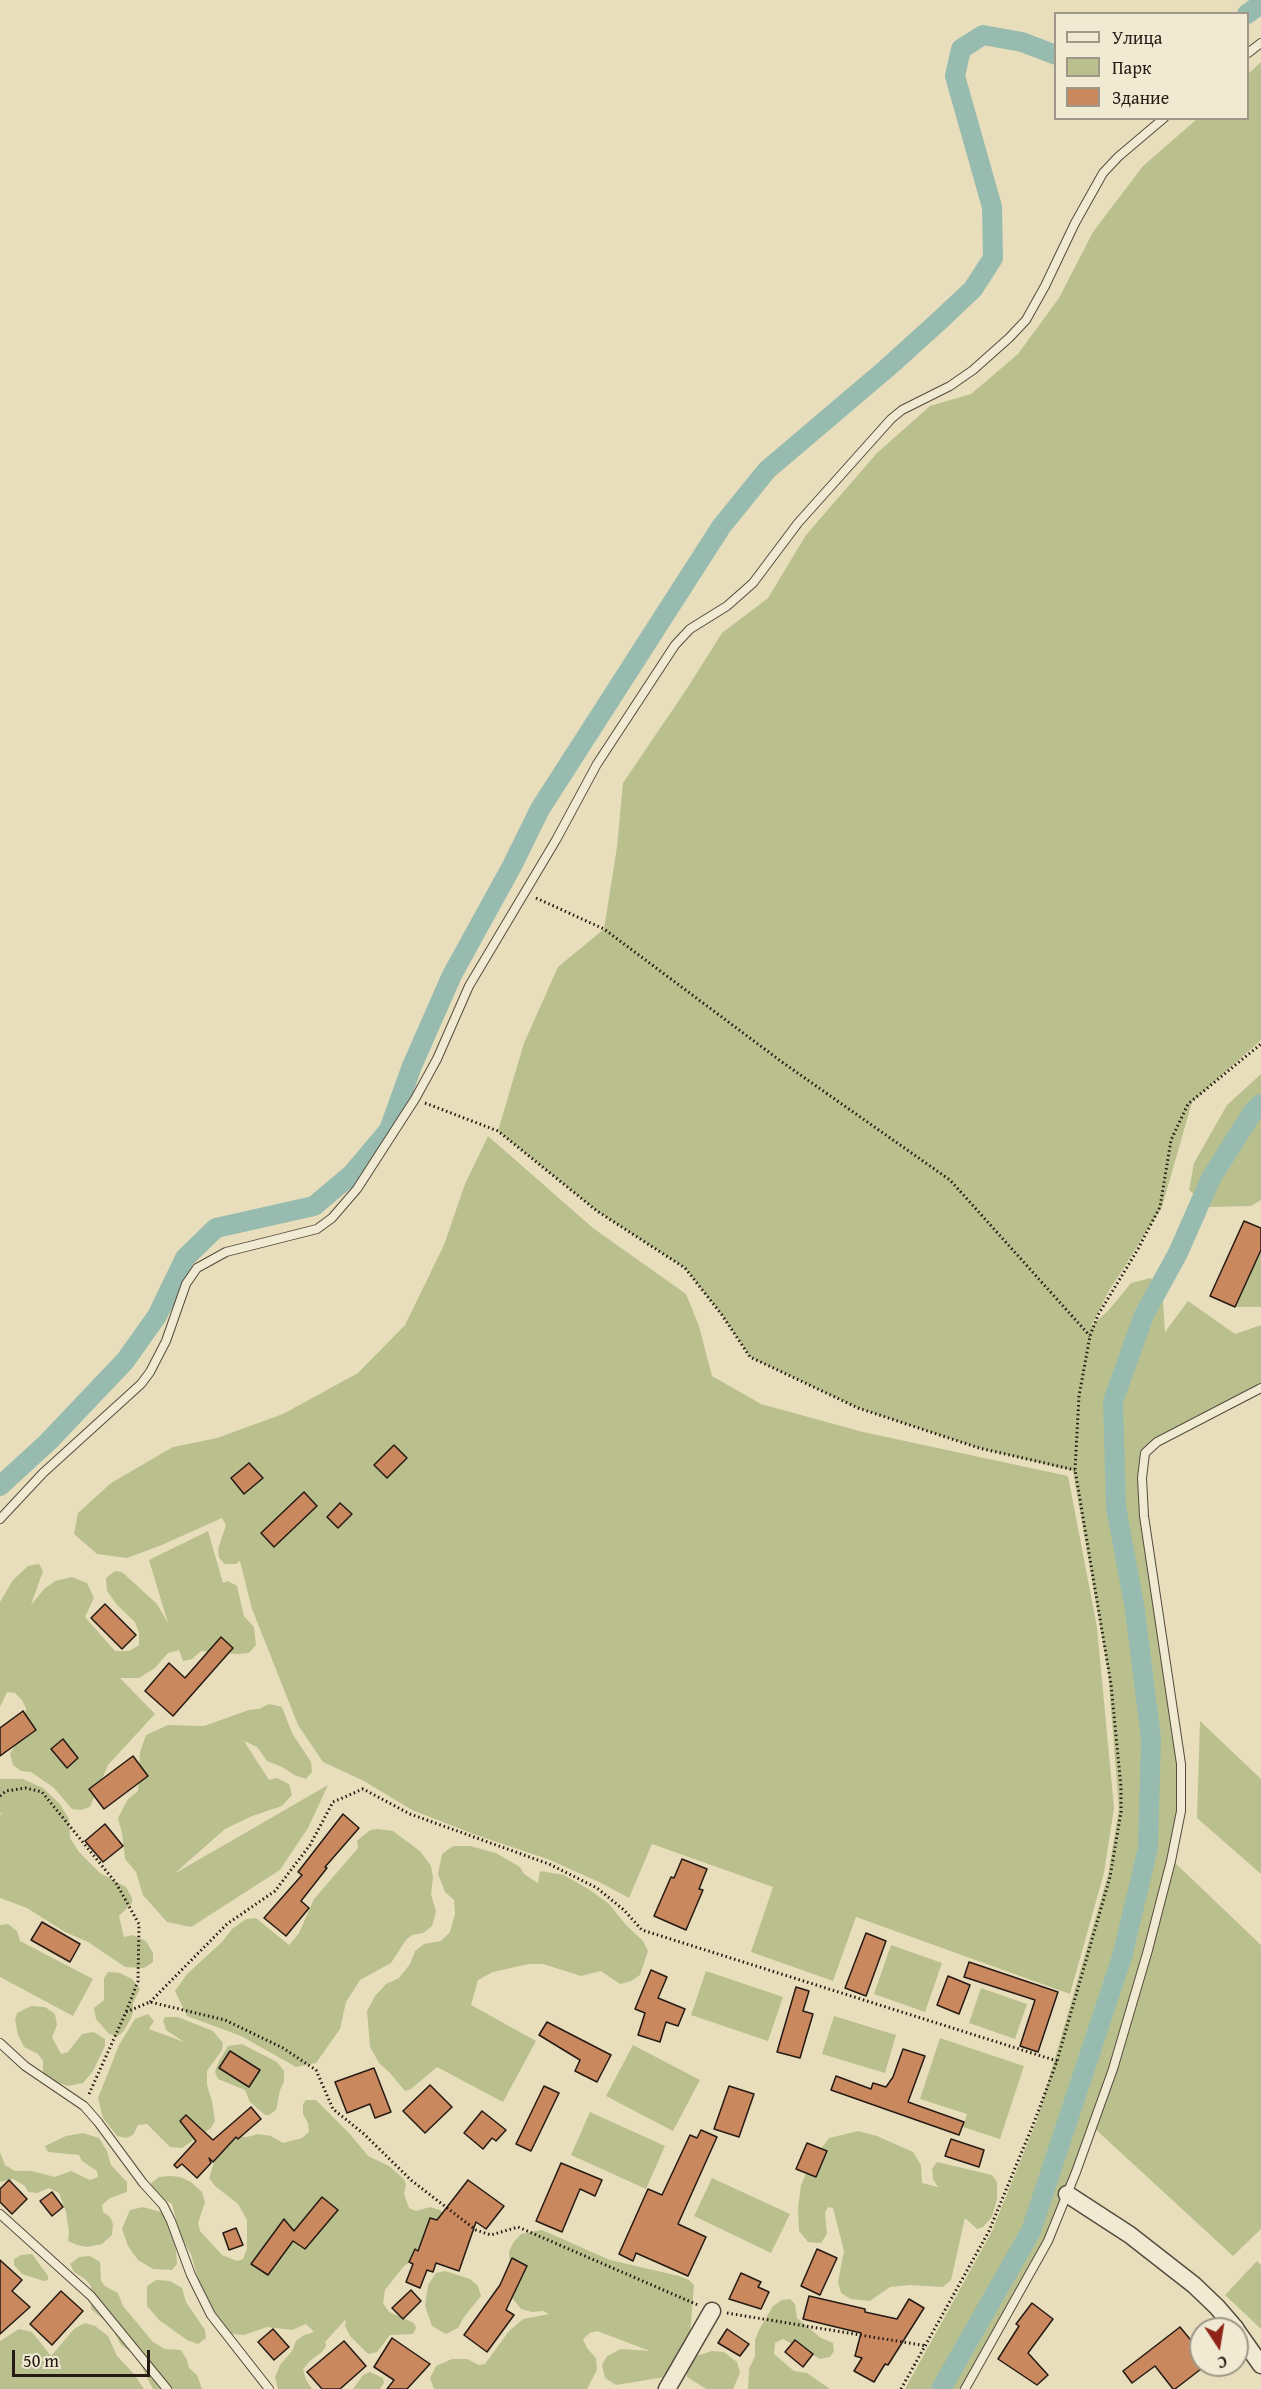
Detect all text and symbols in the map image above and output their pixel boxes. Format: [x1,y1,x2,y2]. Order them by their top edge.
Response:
legend [1054,12,1249,120]
text: Улица [1112,24,1162,51]
text: Парк [1112,54,1151,81]
text: Здание [1112,84,1169,111]
north arrow [1189,2317,1249,2377]
scale bar [15,2338,153,2376]
text: 50 m [23,2347,59,2374]
text: С [1215,2350,1229,2375]

